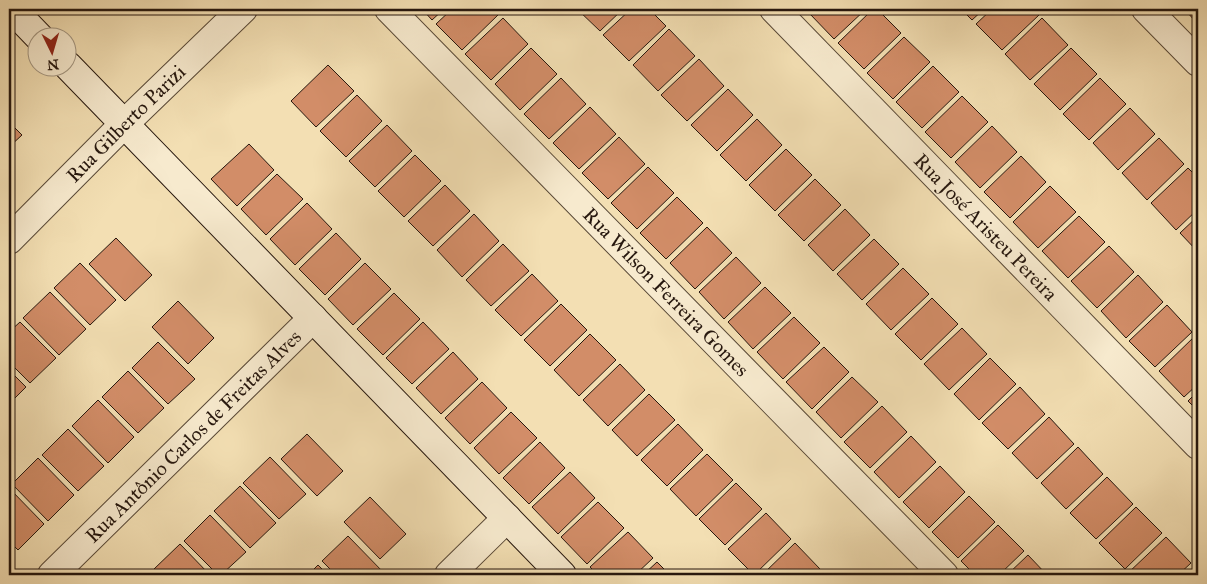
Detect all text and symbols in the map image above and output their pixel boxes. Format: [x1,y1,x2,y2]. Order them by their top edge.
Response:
north arrow [28,28,78,78]
text: N [46,55,60,73]
street label: Rua Gilberto Parizi [61,59,190,187]
street label: Rua José Aristeu Pereira [909,148,1063,306]
street label: Rua Wilson Ferreira Gomes [578,202,754,381]
street label: Rua Antônio Carlos de Freitas Alves [80,325,306,548]

